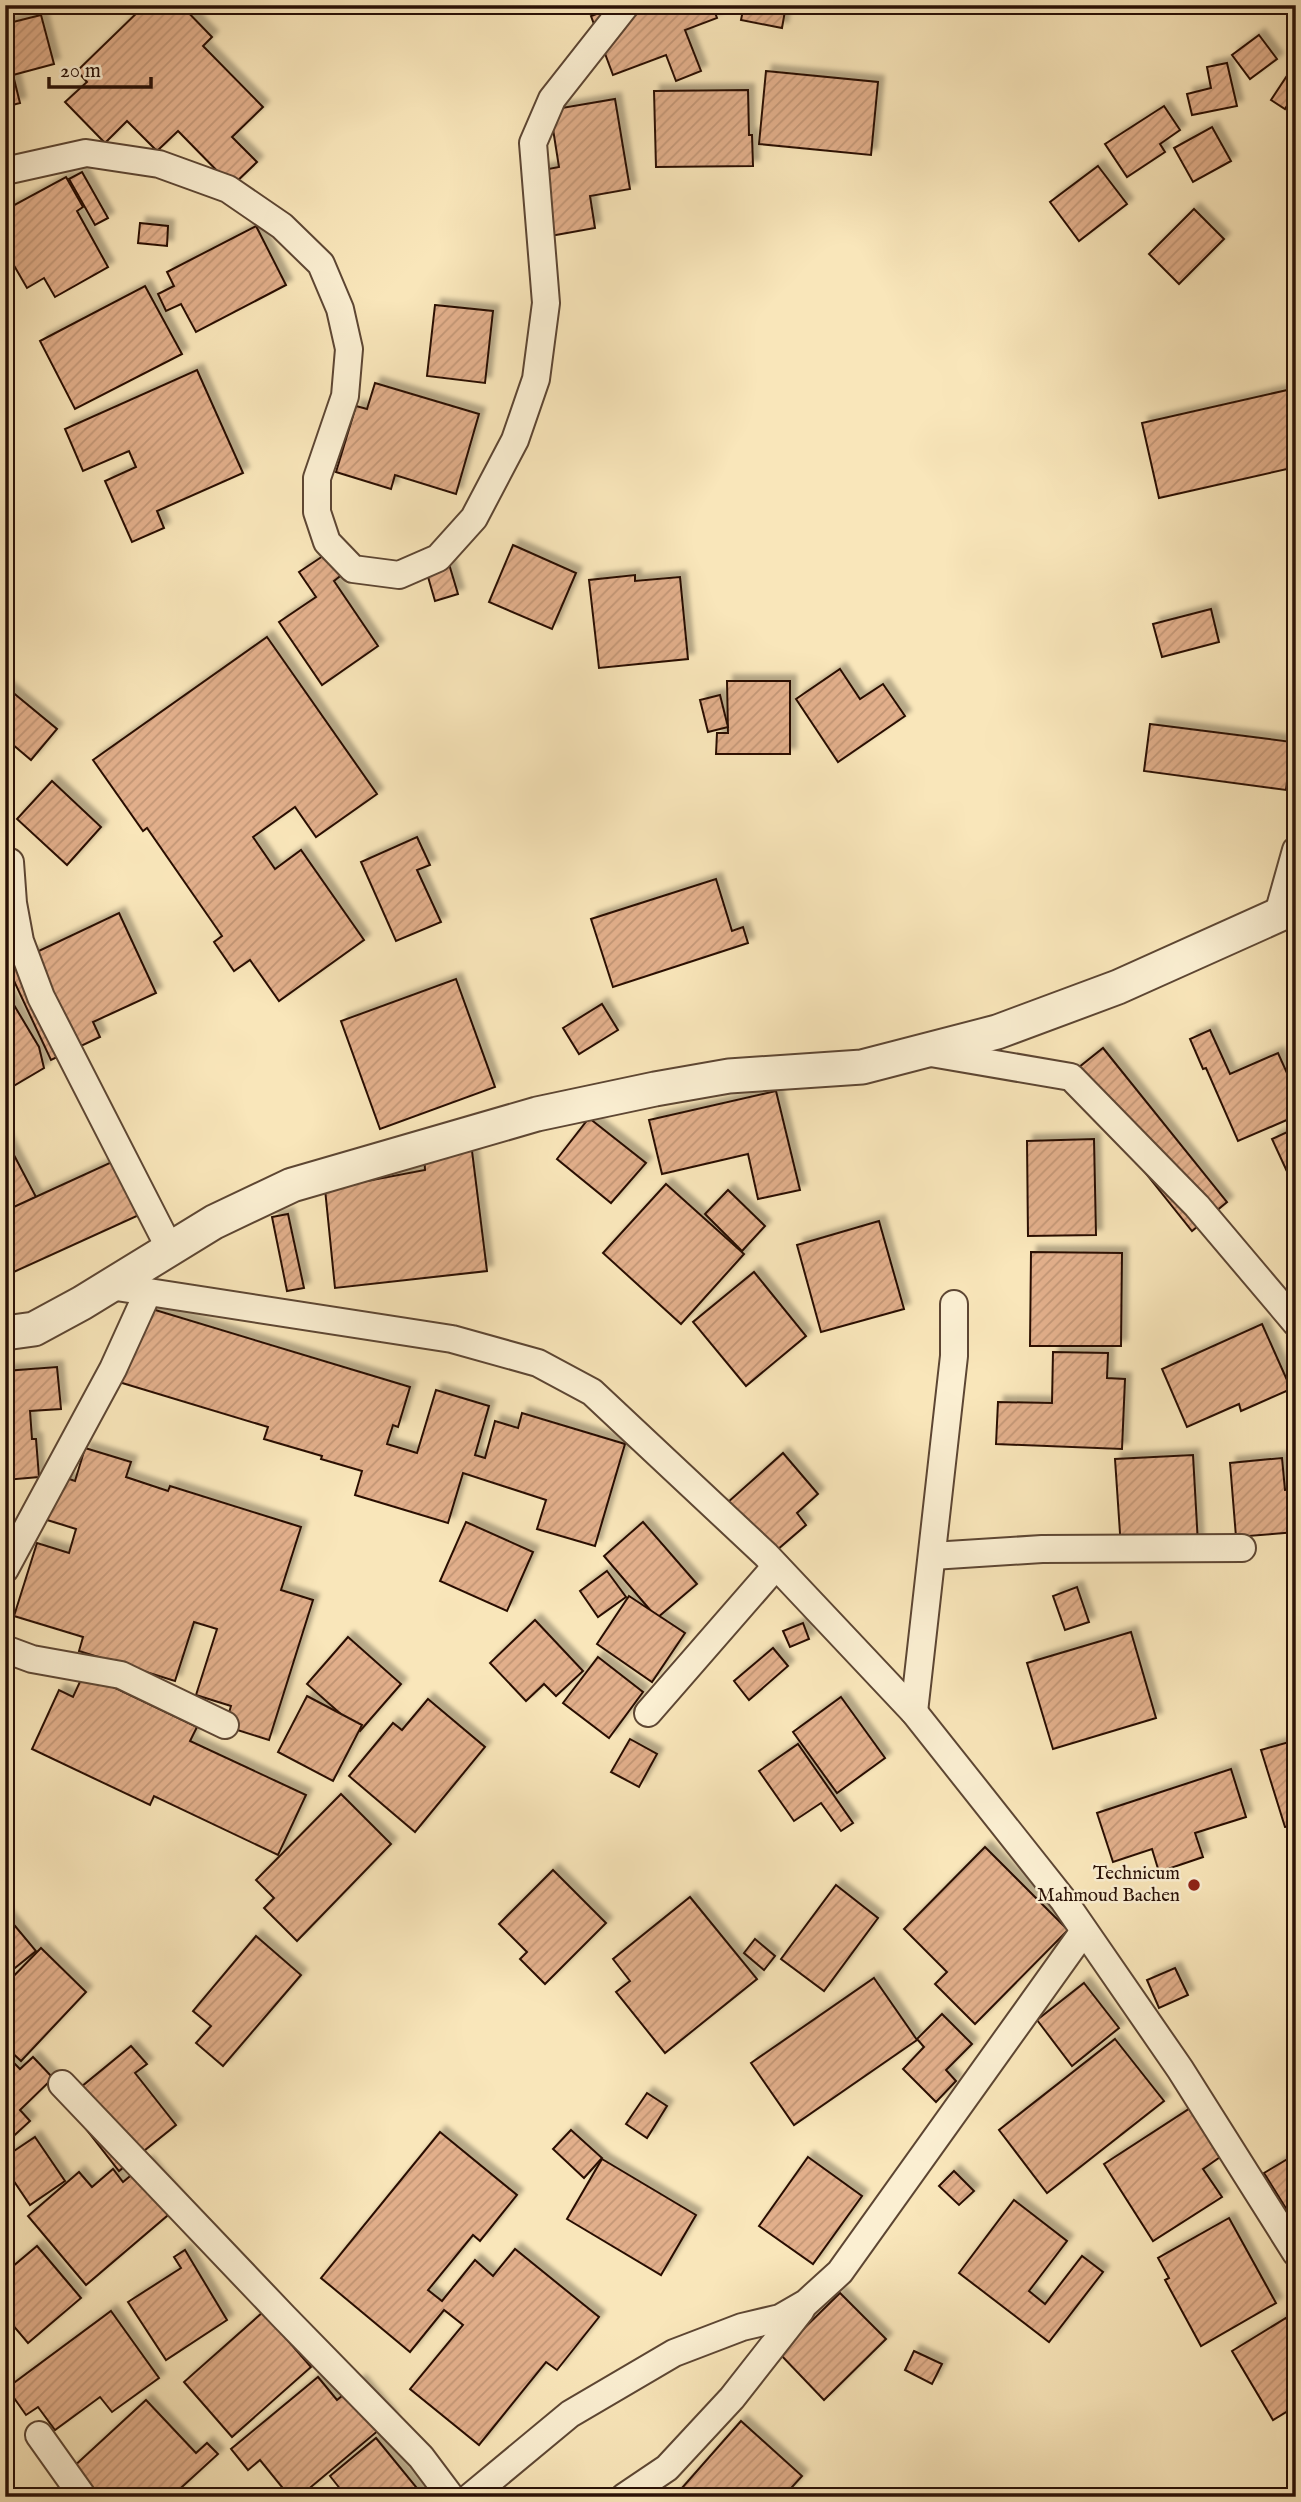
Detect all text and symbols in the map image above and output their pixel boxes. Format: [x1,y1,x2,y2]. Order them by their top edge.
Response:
scale bar [49,46,150,90]
text: 20 m [60,58,101,85]
place label: Technicum Mahmoud Bachen [1037,1862,1180,1908]
marker: Technicum Mahmoud Bachen [1186,1877,1202,1893]

